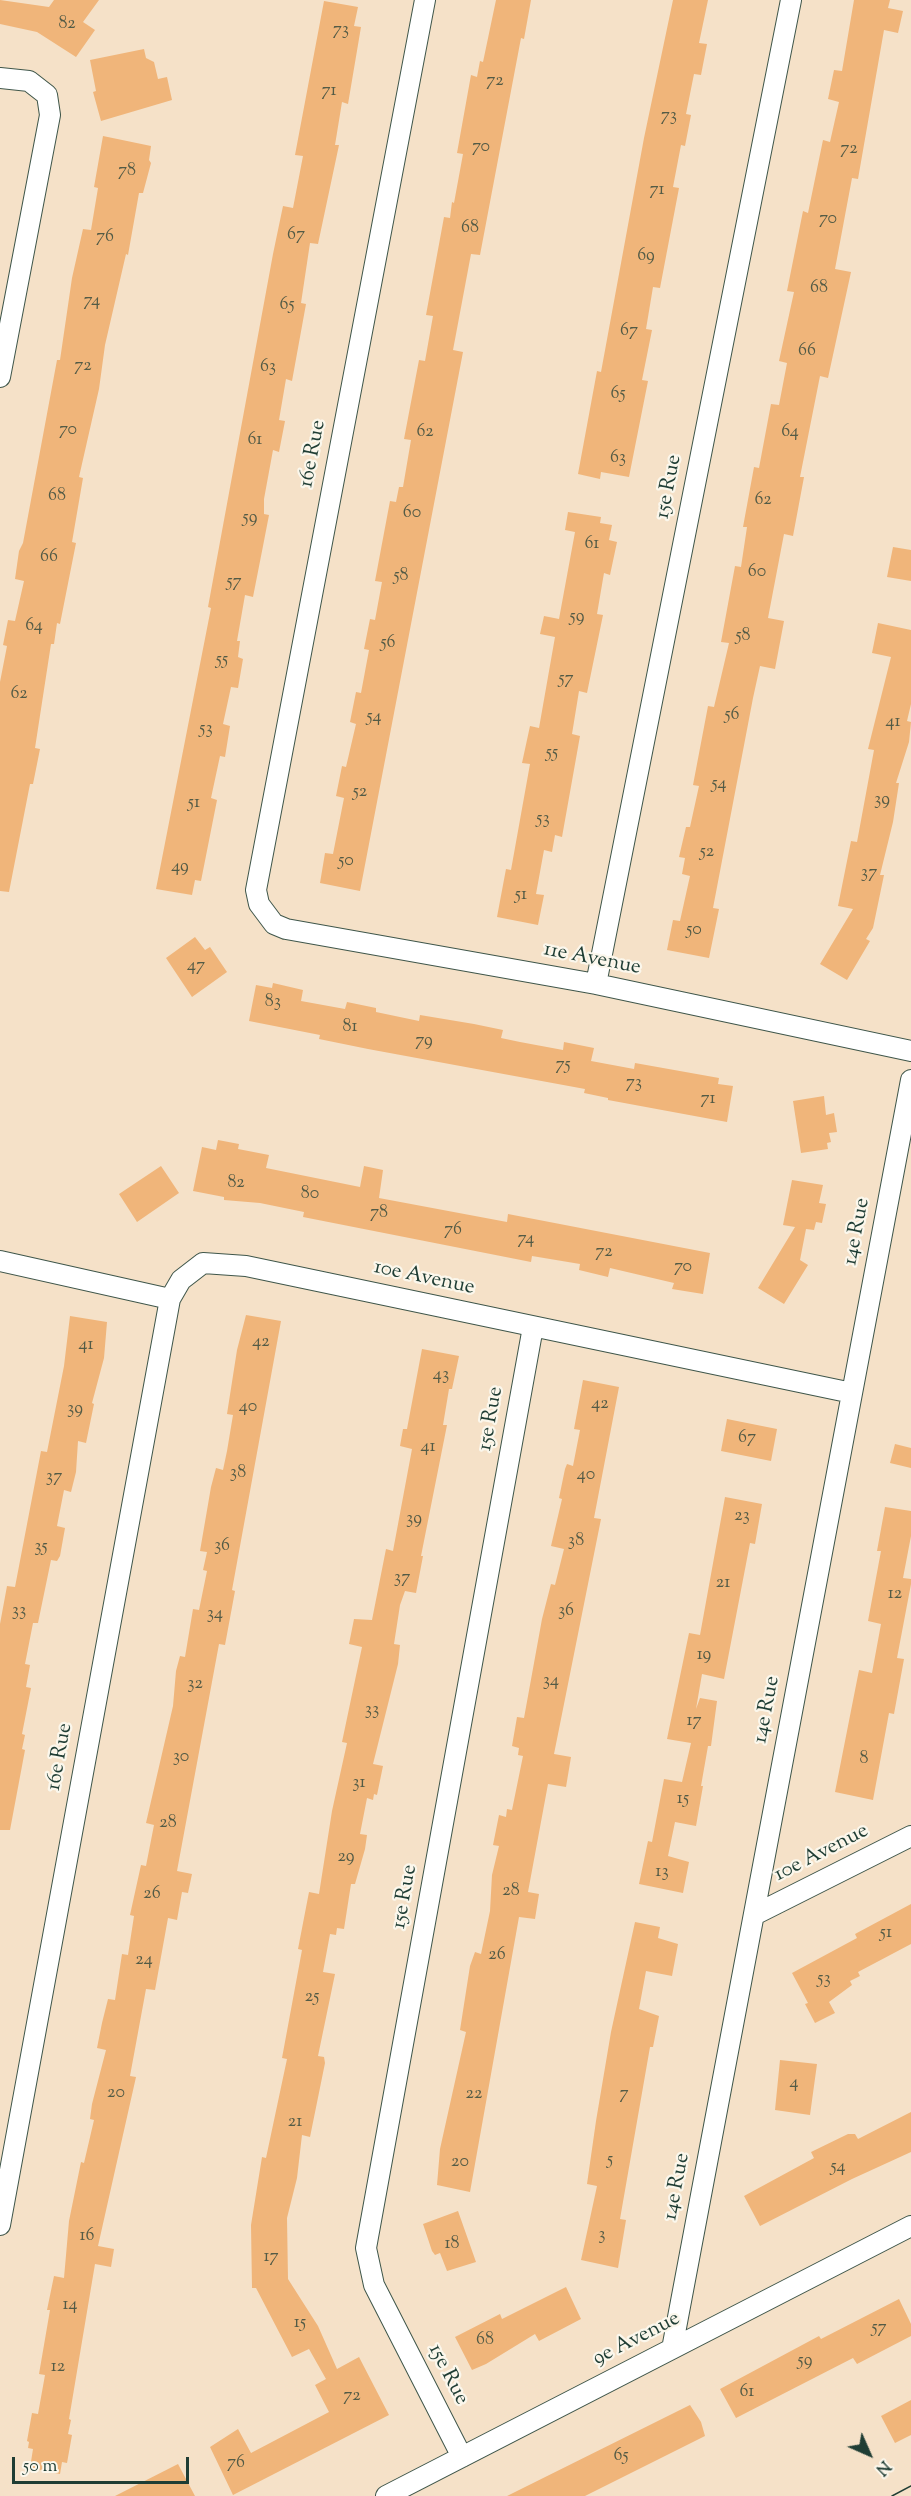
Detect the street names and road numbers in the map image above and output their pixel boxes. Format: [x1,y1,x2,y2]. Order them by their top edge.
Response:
street label: 16e Rue [295,418,333,490]
street label: 15e Rue [651,453,689,521]
street label: 11e Avenue [541,938,643,982]
street label: 14e Rue [839,1196,877,1268]
street label: 10e Avenue [371,1256,477,1302]
street label: 15e Rue [474,1385,510,1453]
street label: 14e Rue [749,1674,787,1746]
street label: 16e Rue [43,1721,79,1793]
street label: 10e Avenue [771,1820,873,1888]
street label: 15e Rue [388,1863,424,1931]
street label: 14e Rue [659,2151,697,2223]
street label: 9e Avenue [589,2307,685,2373]
street label: 15e Rue [421,2340,473,2410]

